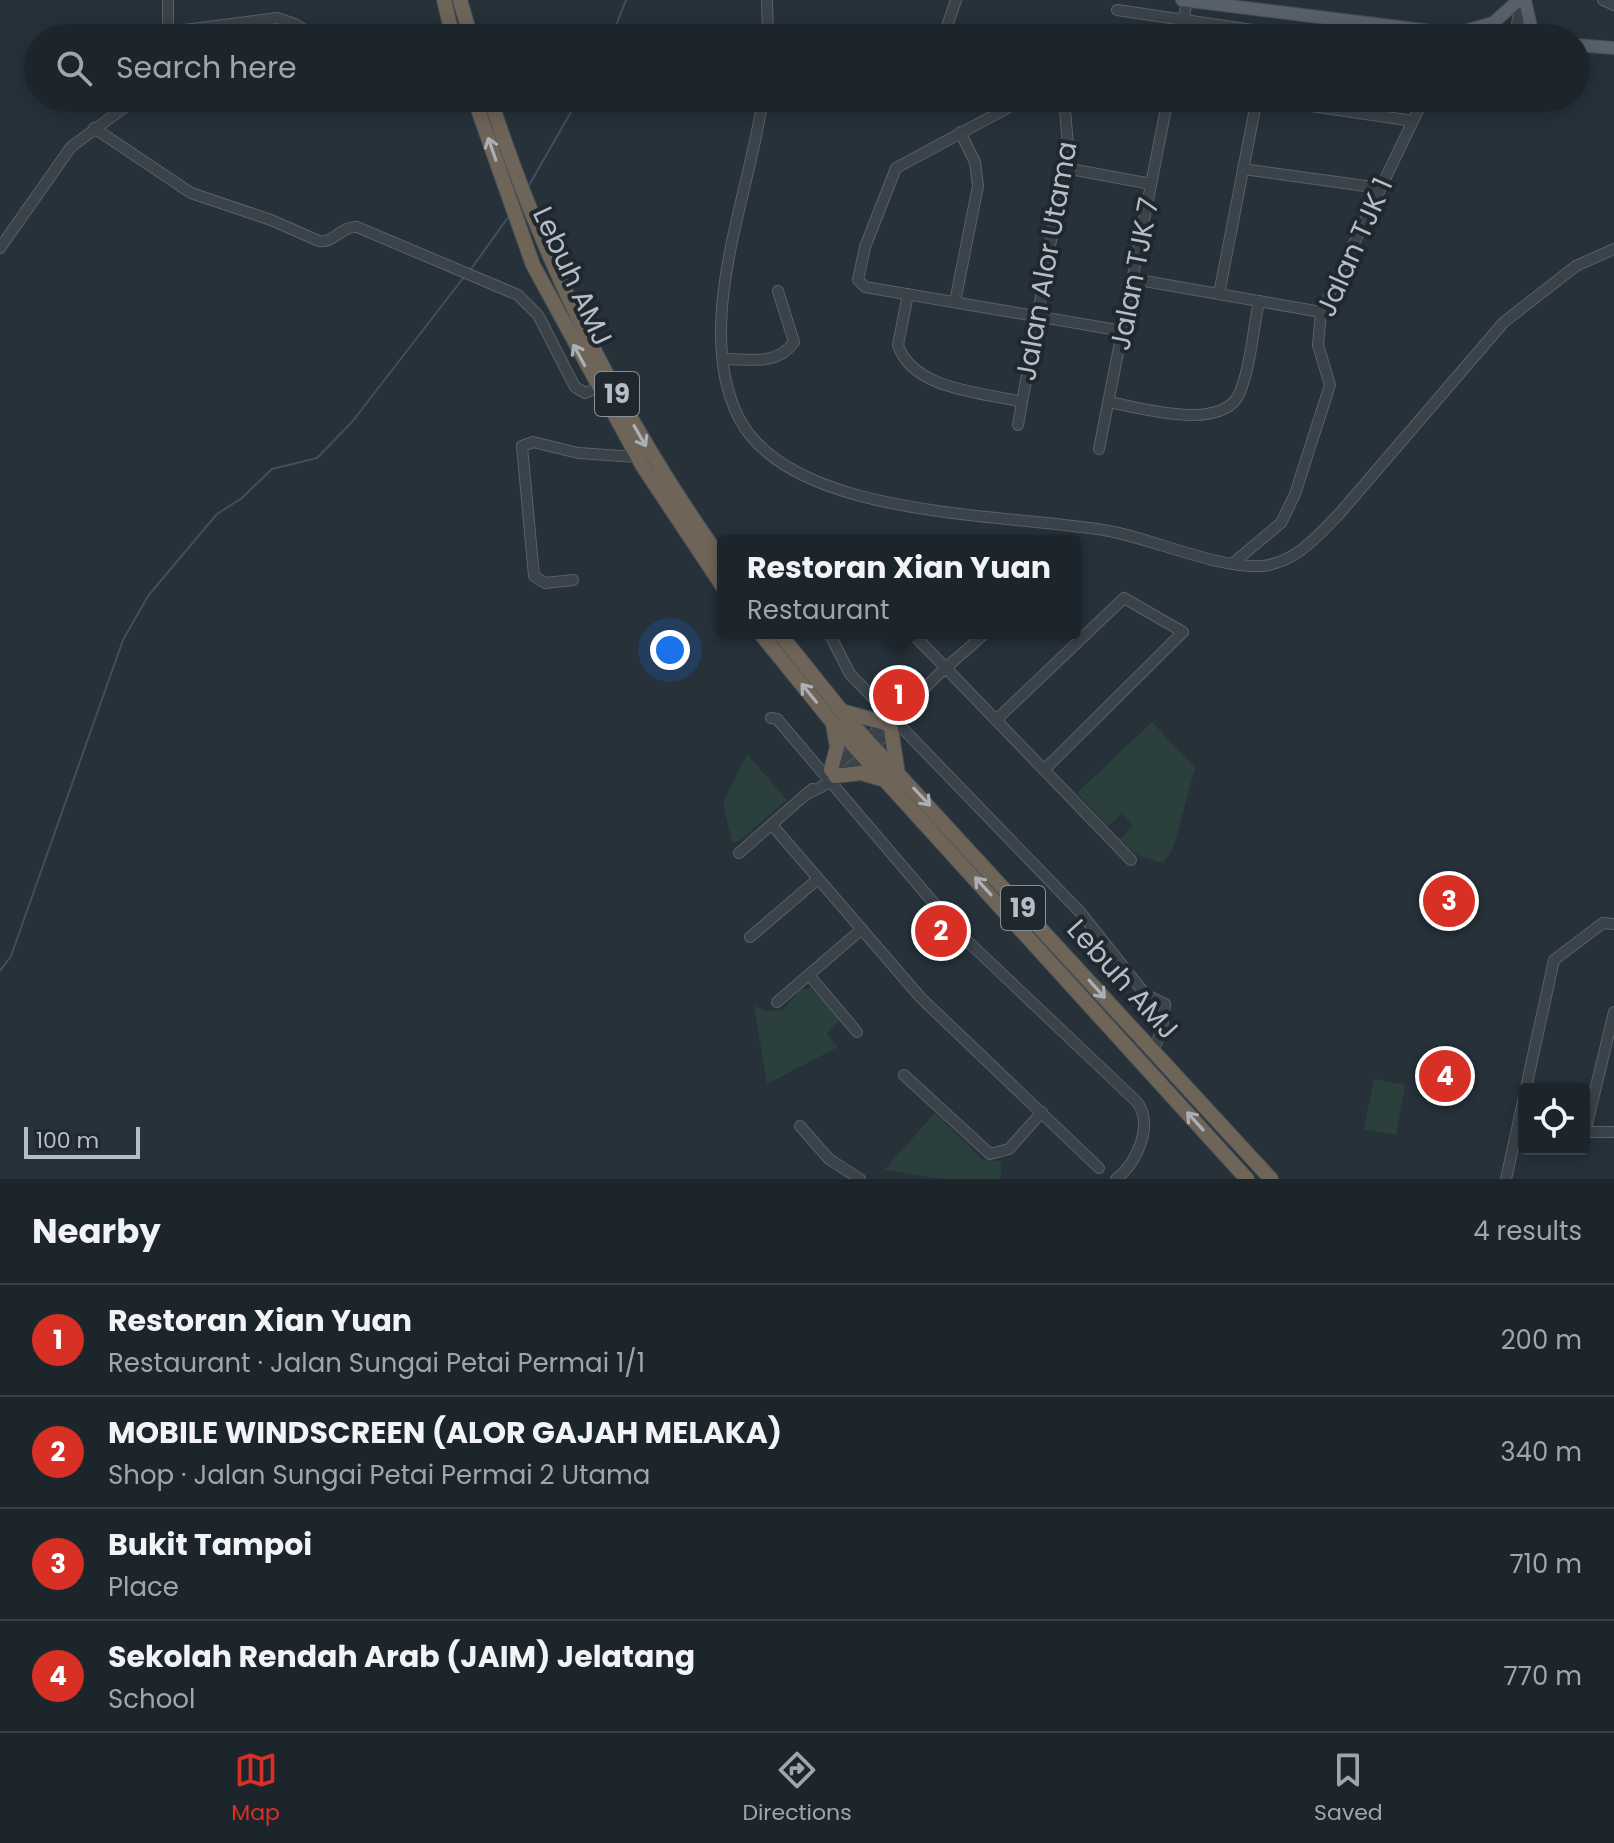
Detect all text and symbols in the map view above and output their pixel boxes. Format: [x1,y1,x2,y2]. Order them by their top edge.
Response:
search box [24,24,1590,112]
icon: search [52,46,96,90]
text: Search here [116,46,297,89]
one-way arrow [483,136,498,161]
street label: Jalan Alor Utama [1006,138,1087,384]
street label: Jalan TJK 1 [1307,172,1402,323]
street label: Jalan TJK 7 [1101,195,1168,354]
street label: Lebuh AMJ [523,200,622,352]
one-way arrow [571,344,587,368]
road number: 19 [595,372,639,416]
one-way arrow [633,423,648,447]
popup [717,535,1081,639]
text: Restoran Xian Yuan [747,546,1051,589]
text: Restaurant [747,592,890,628]
your location [650,630,690,670]
pin: 1 [873,665,925,725]
one-way arrow [800,683,818,704]
one-way arrow [913,787,932,807]
pin: 3 [1423,871,1475,931]
one-way arrow [974,876,993,896]
road number: 19 [1001,886,1045,930]
pin: 2 [915,901,967,961]
street label: Lebuh AMJ [1058,911,1187,1048]
one-way arrow [1088,979,1106,999]
pin: 4 [1419,1046,1471,1106]
map controls [1518,1083,1590,1155]
button: locate [1518,1083,1590,1155]
one-way arrow [1186,1111,1204,1131]
scale bar [24,1123,140,1159]
text: 100 m [36,1125,99,1156]
text: Nearby [32,1207,161,1255]
text: 4 results [1473,1213,1582,1249]
text: Restoran Xian Yuan [108,1299,412,1342]
text: 1 [53,1322,63,1358]
text: 200 m [1501,1322,1582,1358]
text: Restaurant · Jalan Sungai Petai Permai 1/1 [108,1345,645,1381]
text: MOBILE WINDSCREEN (ALOR GAJAH MELAKA) [108,1411,782,1454]
text: 2 [51,1434,65,1470]
text: 340 m [1500,1434,1582,1470]
text: Shop · Jalan Sungai Petai Permai 2 Utama [108,1457,650,1493]
text: Bukit Tampoi [108,1523,312,1566]
text: 3 [50,1546,66,1582]
text: 710 m [1509,1546,1582,1582]
text: Place [108,1569,179,1605]
text: Sekolah Rendah Arab (JAIM) Jelatang [108,1635,695,1678]
text: 4 [49,1658,67,1694]
text: 770 m [1504,1658,1582,1694]
text: School [108,1681,195,1717]
tab: Map [231,1748,280,1829]
tab: Directions [742,1748,852,1829]
tab: Saved [1314,1748,1383,1829]

